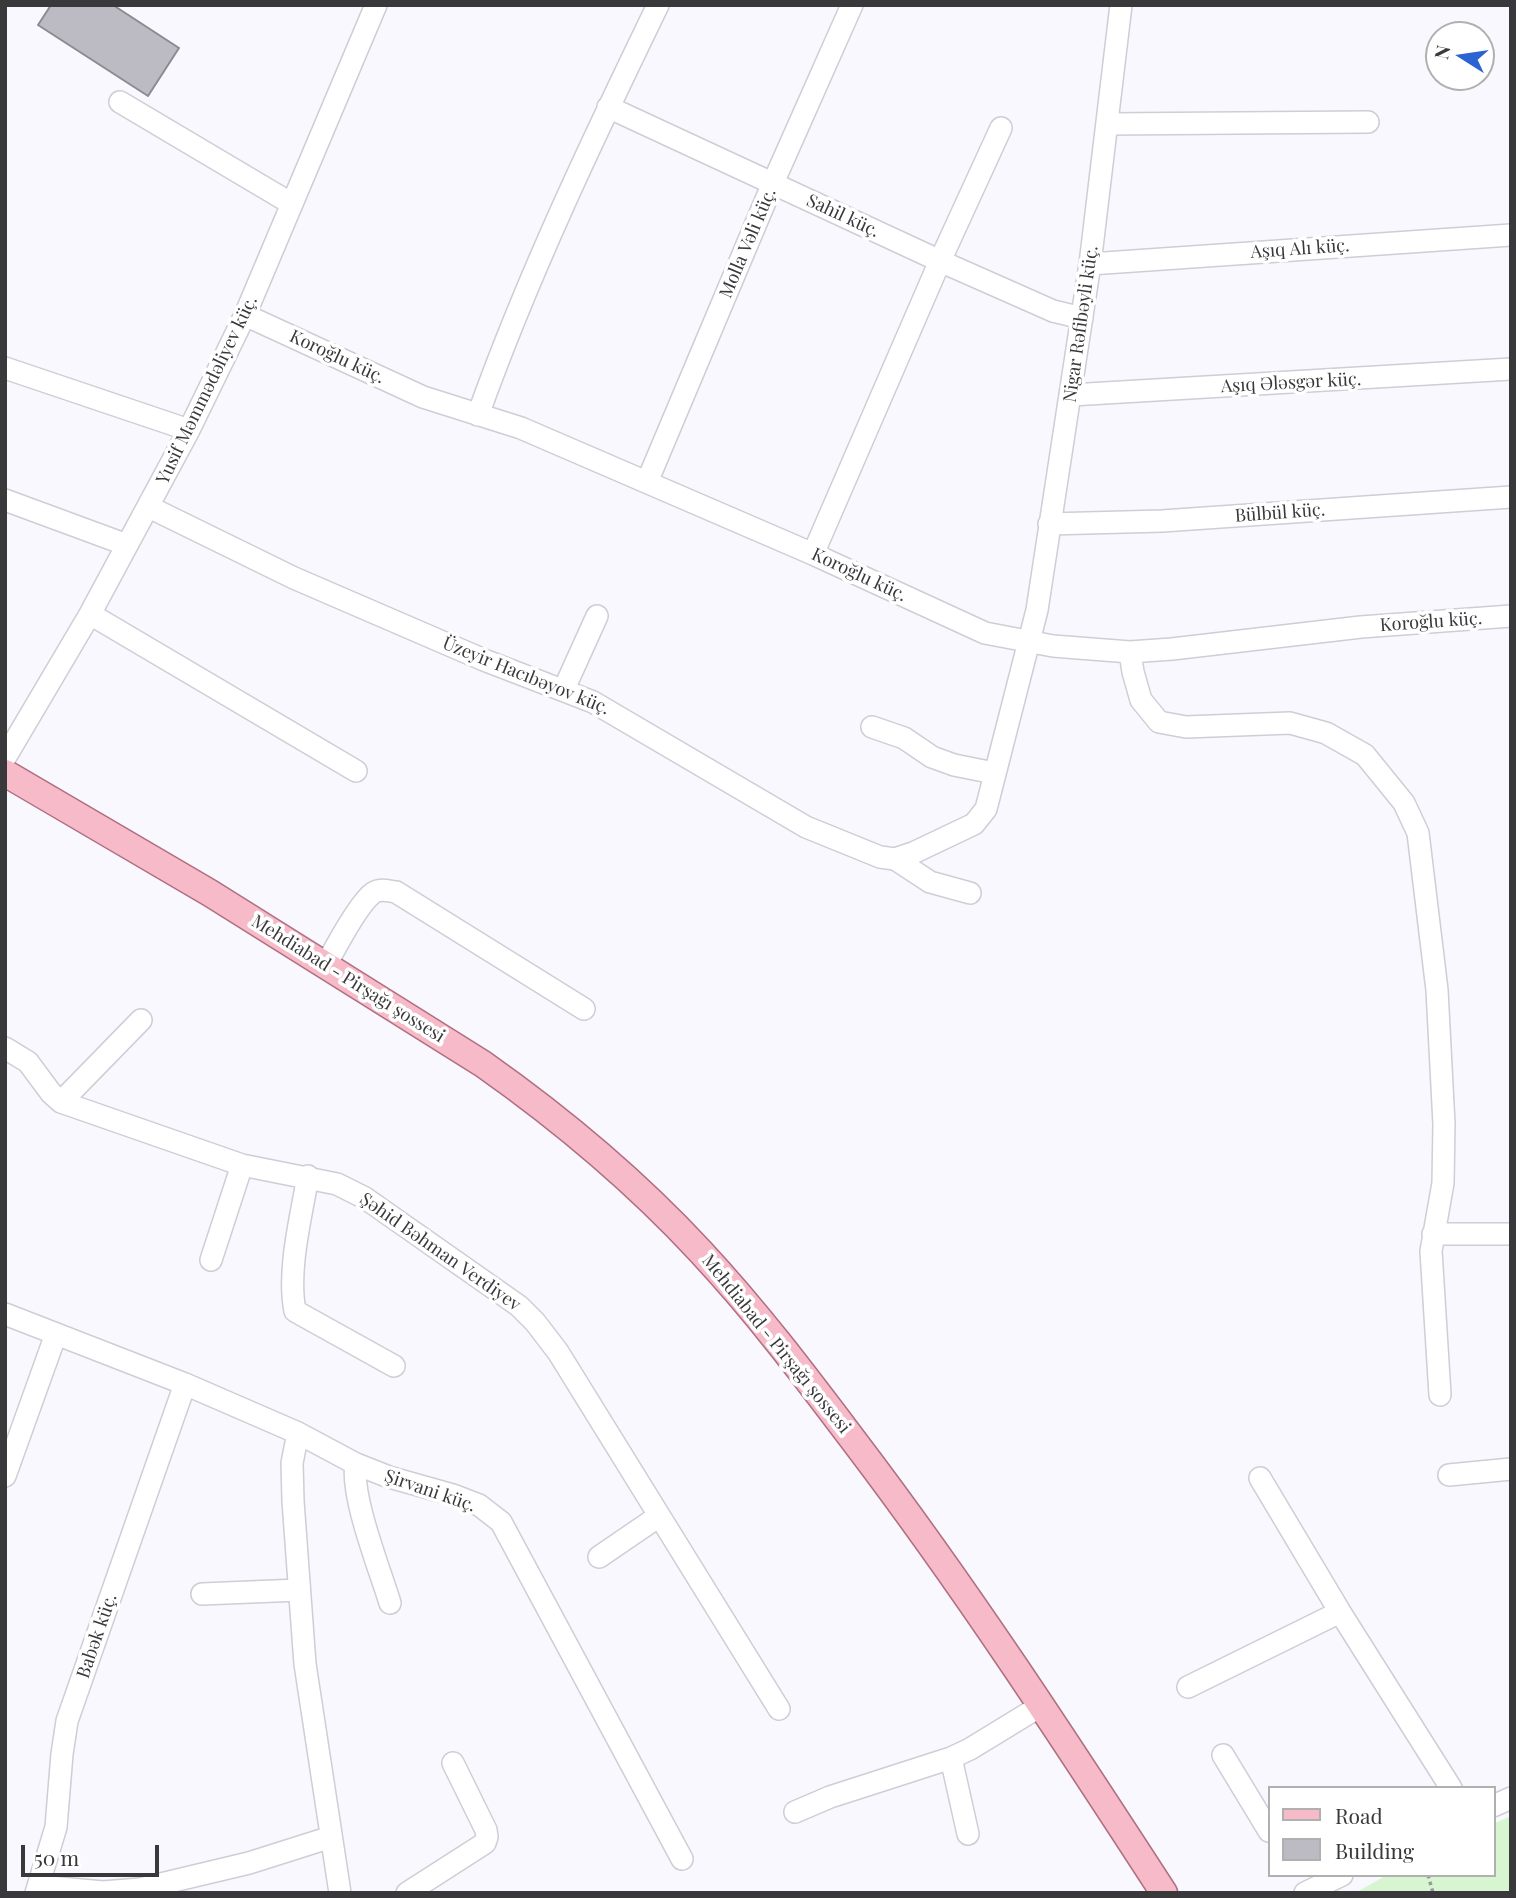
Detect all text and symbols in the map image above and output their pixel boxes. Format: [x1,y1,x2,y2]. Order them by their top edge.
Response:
north arrow [1425,21,1495,91]
text: N [1427,43,1456,61]
street label: Molla Vəli küç. [715,185,781,301]
street label: Sahil küç. [803,190,883,242]
street label: Aşıq Alı küç. [1250,235,1350,263]
street label: Nigar Rəfibəyli küç. [1059,244,1103,404]
street label: Yusif Məmmədəliyev küç. [152,292,262,488]
street label: Koroğlu küç. [286,326,388,388]
street label: Aşıq Ələsgər küç. [1220,369,1362,397]
street label: Bülbül küç. [1234,499,1326,527]
street label: Koroğlu küç. [808,544,910,606]
street label: Koroğlu küç. [1379,608,1483,636]
street label: Üzeyir Hacıbəyov küç. [439,633,613,719]
street label: Mehdiabad - Pirşağı şossesi [247,911,449,1047]
street label: Şəhid Bəhman Verdiyev [355,1188,525,1316]
street label: Mehdiabad - Pirşağı şossesi [697,1250,855,1438]
street label: Şirvani küç. [382,1465,478,1517]
street label: Babək küç. [72,1591,122,1681]
legend [1268,1786,1495,1877]
text: Road [1335,1801,1383,1829]
scale bar [24,1832,163,1876]
text: Building [1335,1836,1414,1864]
text: 50 m [34,1843,79,1871]

